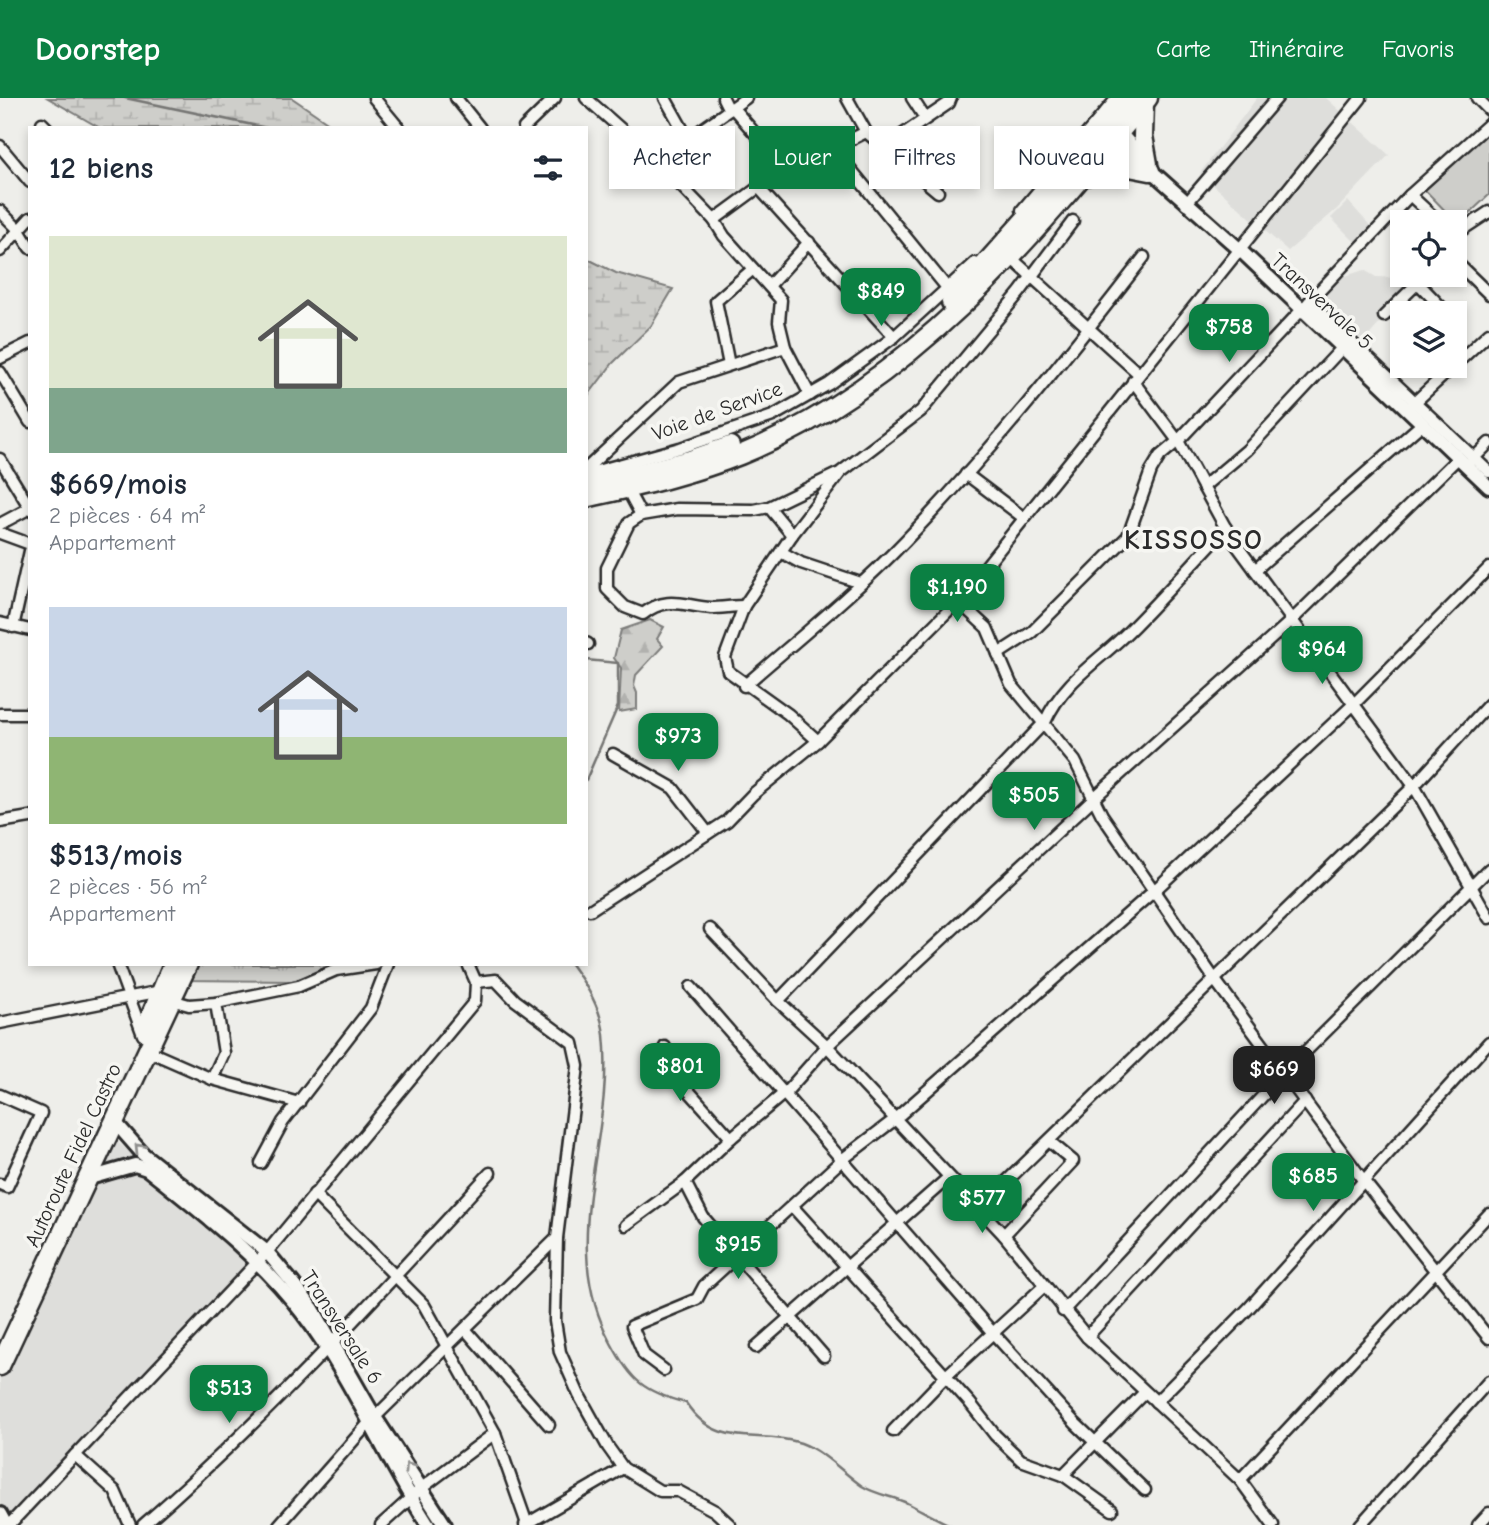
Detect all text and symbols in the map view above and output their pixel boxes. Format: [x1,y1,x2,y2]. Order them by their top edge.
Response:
text: Doorstep [35,30,160,68]
text: Carte [1156,35,1211,63]
text: Itinéraire [1249,35,1344,63]
text: Favoris [1382,35,1454,63]
chip: Acheter [609,126,735,189]
chip: Louer [749,126,855,189]
chip: Filtres [869,126,980,189]
chip: Nouveau [994,126,1129,189]
icon: filters [529,149,567,187]
text: 12 biens [49,151,153,186]
map controls [1390,210,1467,378]
button: locate [1390,210,1467,287]
street label: Transvervale 5 [1266,248,1378,354]
pin: $849 [840,268,922,328]
text: $849 [857,277,905,304]
icon: home [245,281,371,407]
button: layers [1390,301,1467,378]
pin: $758 [1188,304,1270,364]
text: $758 [1205,313,1253,340]
street label: Voie de Service [649,376,785,446]
text: $669/mois [49,467,187,502]
text: 2 pièces · 64 m² [49,502,205,529]
district label: KISSOSSO [1124,524,1264,556]
text: Appartement [49,529,175,556]
pin: $1,190 [900,564,1014,624]
text: $1,190 [926,573,988,600]
pin: $964 [1281,626,1363,686]
text: $964 [1298,635,1346,662]
icon: home [245,652,371,778]
pin: $973 [637,714,719,773]
text: $973 [654,722,702,749]
pin: $505 [993,772,1075,832]
text: $505 [1008,781,1060,808]
text: $513/mois [49,838,182,873]
text: 2 pièces · 56 m² [49,873,207,900]
text: Appartement [49,900,175,927]
pin: $801 [639,1044,721,1103]
pin: $669 [1233,1046,1315,1106]
text: $801 [656,1052,704,1079]
text: $669 [1249,1055,1299,1082]
street label: Autoroute Fidel Castro [20,1059,126,1251]
one-way arrow [134,1144,147,1157]
pin: $685 [1272,1154,1354,1213]
text: $685 [1288,1162,1338,1189]
pin: $577 [941,1176,1023,1235]
text: $577 [959,1184,1005,1211]
pin: $915 [697,1222,779,1281]
text: $915 [714,1230,762,1257]
street label: Transversale 6 [296,1266,388,1388]
pin: $513 [188,1366,270,1425]
text: $513 [206,1374,252,1401]
one-way arrow [405,1462,418,1475]

